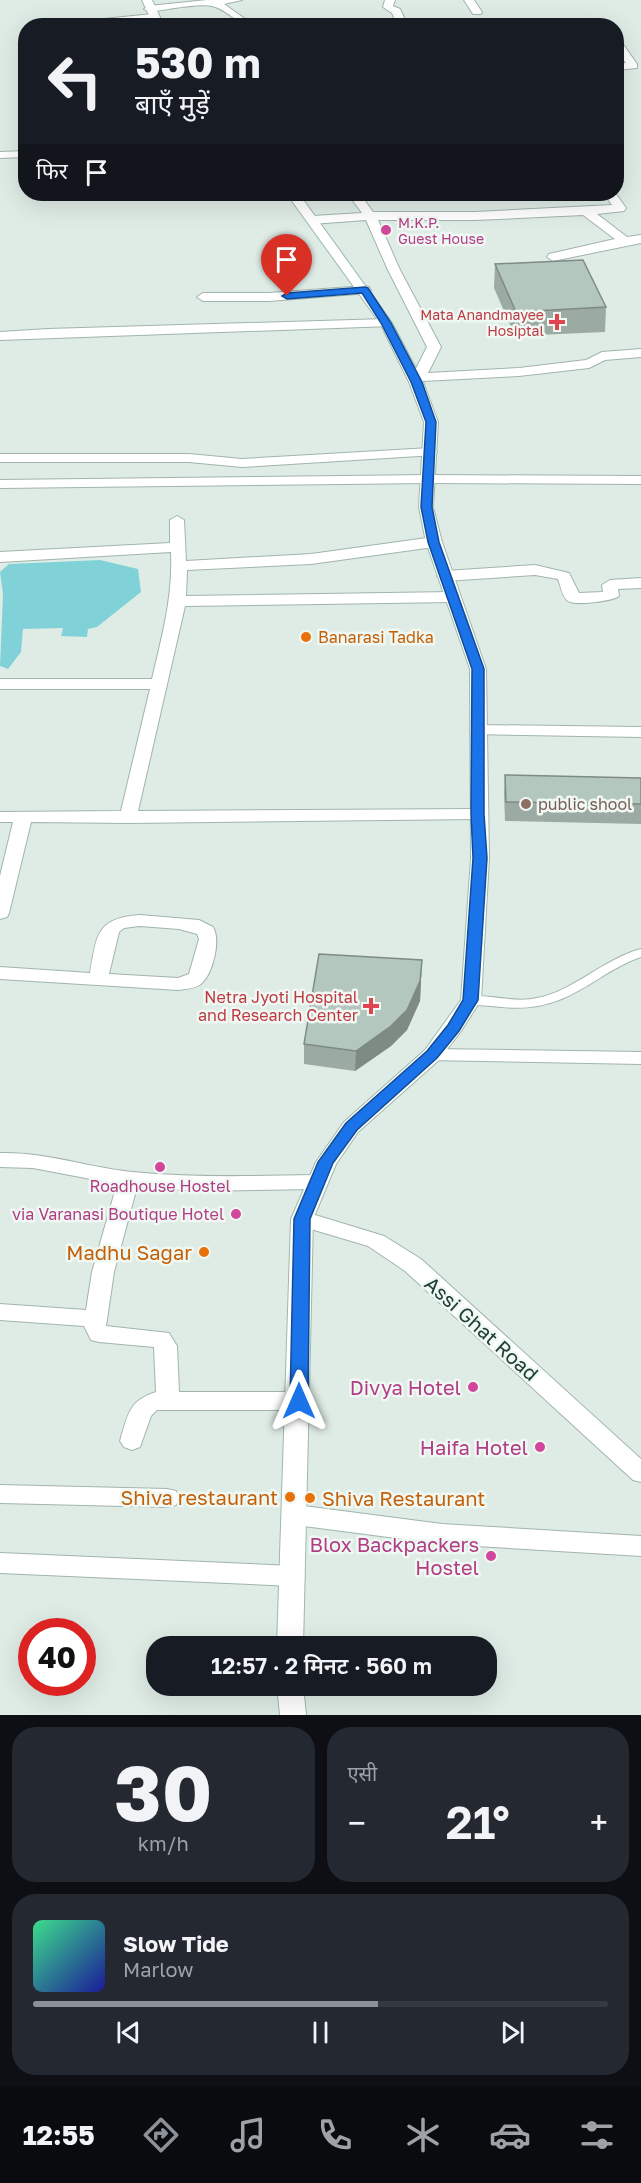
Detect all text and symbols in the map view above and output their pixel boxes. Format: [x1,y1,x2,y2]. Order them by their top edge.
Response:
text: 530 m [135,37,261,87]
icon: left [36,42,114,120]
text: बाएँ मुड़ें [135,88,210,120]
icon: arrive [80,156,113,189]
text: फिर [36,157,68,184]
place label: M.K.P. Guest House [398,214,484,247]
marker: M.K.P. Guest House [379,223,393,237]
pin [261,234,312,296]
icon: arrive [270,243,303,276]
place label: Mata Anandmayee Hosiptal [420,306,544,339]
marker: Mata Anandmayee Hosiptal [548,313,566,331]
place label: Banarasi Tadka [318,627,434,647]
marker: Banarasi Tadka [299,630,313,644]
place label: public shool [538,794,632,814]
marker: public shool [519,797,533,811]
place label: Netra Jyoti Hospital and Research Center [198,987,358,1025]
marker: Netra Jyoti Hospital and Research Center [362,997,380,1015]
marker: Roadhouse Hostel [153,1160,167,1174]
place label: Roadhouse Hostel [89,1176,231,1196]
place label: via Varanasi Boutique Hotel [12,1204,224,1224]
marker: via Varanasi Boutique Hotel [229,1207,243,1221]
place label: Madhu Sagar [66,1240,192,1264]
marker: Madhu Sagar [197,1245,211,1259]
street label: Assi Ghat Road [420,1271,544,1385]
position arrow [267,1369,331,1433]
place label: Divya Hotel [350,1375,461,1399]
marker: Divya Hotel [466,1380,480,1394]
place label: Haifa Hotel [420,1435,528,1459]
marker: Haifa Hotel [533,1440,547,1454]
place label: Shiva restaurant [120,1485,278,1509]
place label: Shiva Restaurant [322,1486,485,1510]
marker: Shiva restaurant [283,1490,297,1504]
marker: Shiva Restaurant [303,1491,317,1505]
place label: Blox Backpackers Hostel [310,1532,479,1579]
marker: Blox Backpackers Hostel [484,1549,498,1563]
speed limit sign: 40 [18,1618,96,1696]
text: 12:57 · 2 मिनट · 560 m [211,1652,432,1679]
text: 30 [114,1745,212,1838]
text: एसी [348,1761,377,1785]
text: 21° [446,1795,510,1849]
text: − [348,1803,366,1842]
text: + [590,1803,608,1842]
text: km/h [138,1831,189,1855]
text: Slow Tide [123,1930,229,1957]
text: Marlow [123,1957,194,1981]
icon: previous [112,2016,145,2049]
icon: pause [304,2016,337,2049]
icon: next [496,2016,529,2049]
icon: directions [140,2114,182,2156]
icon: music [227,2114,269,2156]
icon: phone [314,2114,356,2156]
icon: climate [402,2114,444,2156]
icon: car [489,2114,531,2156]
icon: filters [576,2114,618,2156]
text: 12:55 [23,2119,95,2151]

